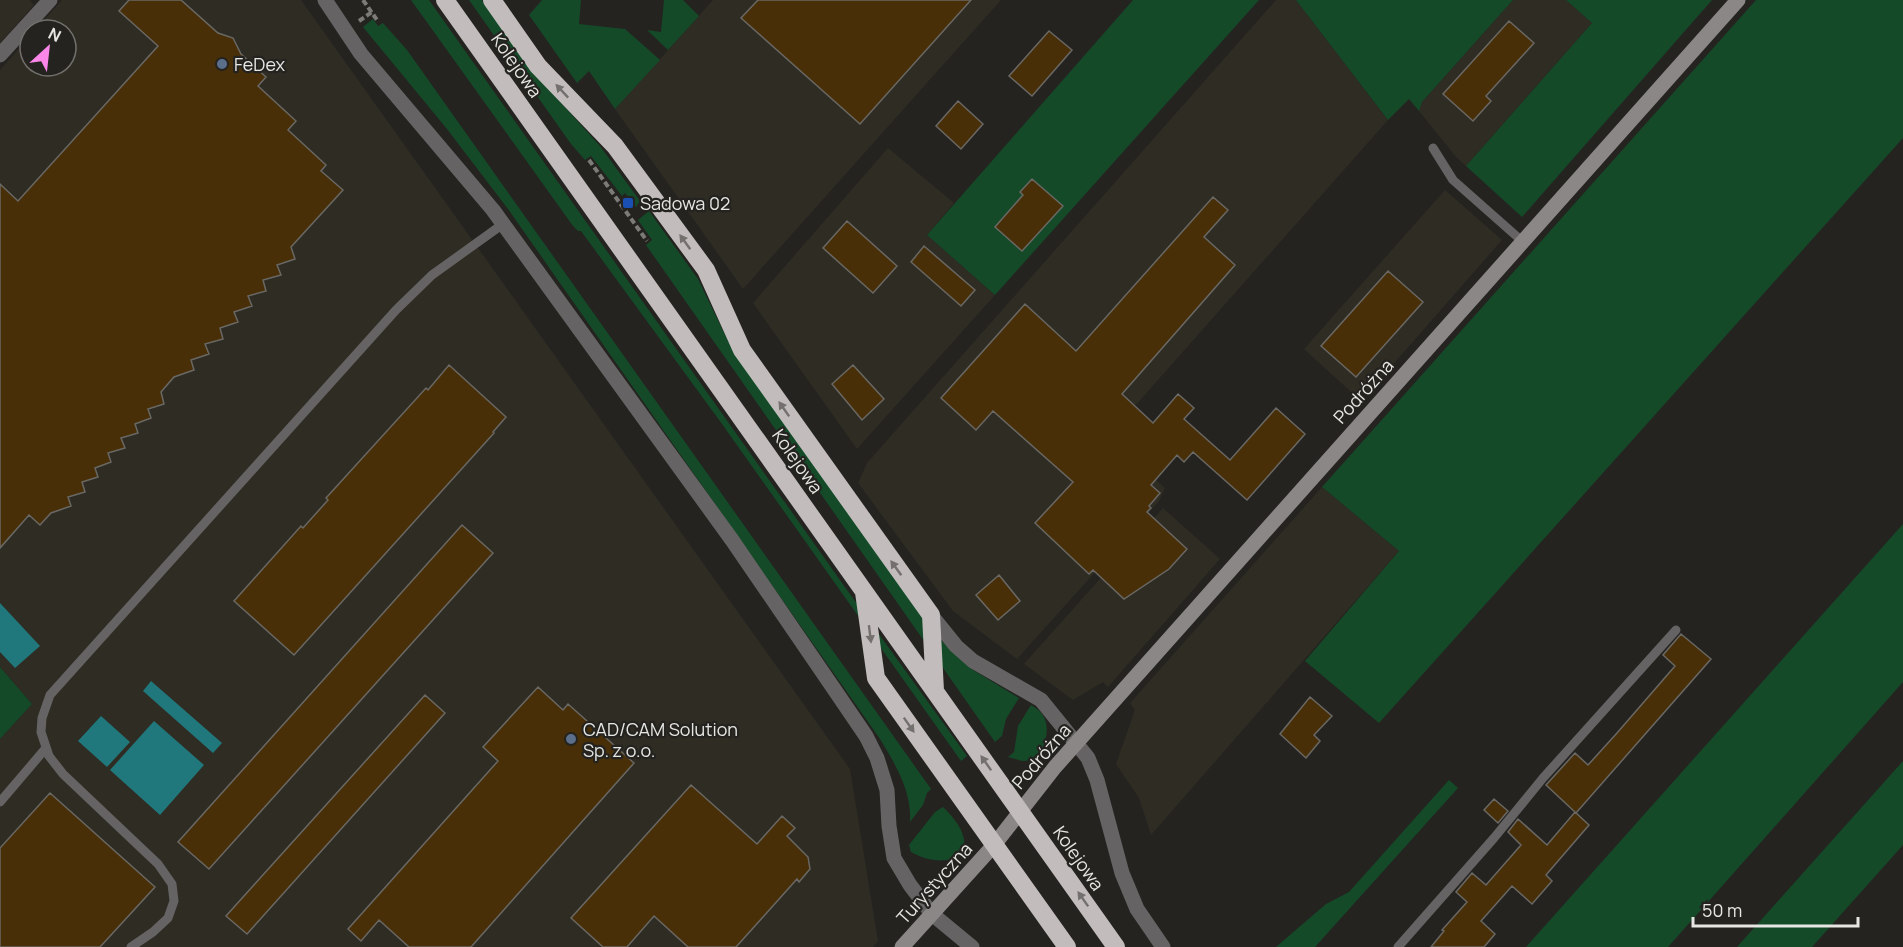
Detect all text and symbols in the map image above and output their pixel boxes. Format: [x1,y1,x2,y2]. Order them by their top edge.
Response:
north arrow [18,18,78,78]
text: N [45,22,65,47]
street label: Kolejowa [486,28,548,102]
place label: FeDex [234,52,286,76]
marker: FeDex [215,57,229,71]
one-way arrow [556,84,569,99]
place label: Sadowa 02 [640,191,730,215]
marker: Sadowa 02 [621,196,635,210]
one-way arrow [679,234,691,250]
street label: Podróżna [1328,354,1398,428]
one-way arrow [778,401,790,416]
street label: Kolejowa [767,424,829,498]
one-way arrow [891,560,903,575]
one-way arrow [865,625,875,644]
place label: CAD/CAM Solution Sp. z o.o. [583,717,738,762]
one-way arrow [903,718,915,733]
street label: Podróżna [1006,718,1076,794]
marker: CAD/CAM Solution Sp. z o.o. [564,732,578,746]
one-way arrow [981,755,993,770]
street label: Kolejowa [1048,821,1110,895]
street label: Turystyczna [891,837,977,929]
scale bar [1693,890,1858,928]
one-way arrow [1077,892,1089,908]
text: 50 m [1702,898,1742,922]

